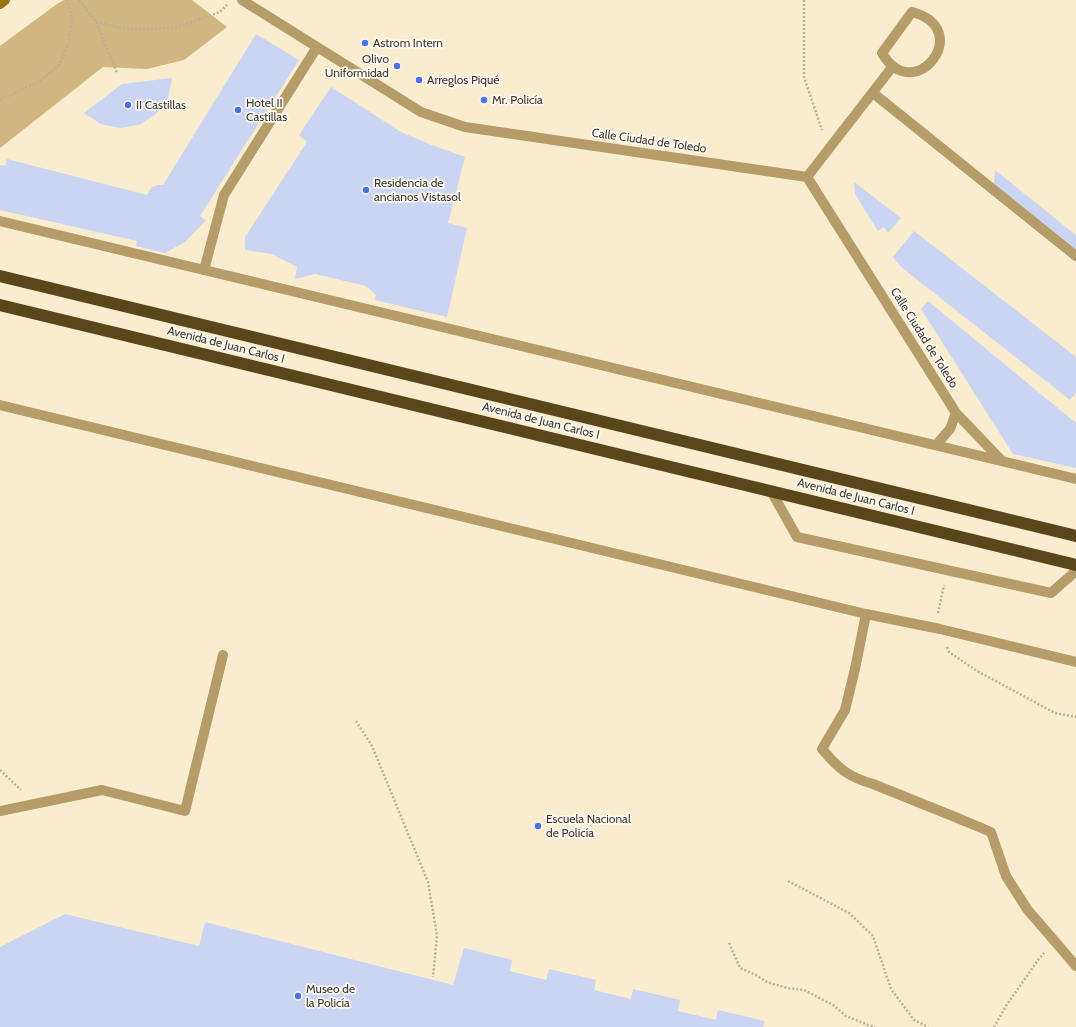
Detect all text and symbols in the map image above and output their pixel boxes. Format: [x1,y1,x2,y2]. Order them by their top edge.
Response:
place label: Astrom Intern [373,36,443,50]
marker: Astrom Intern [360,38,370,48]
place label: Olivo Uniformidad [325,52,389,80]
marker: Olivo Uniformidad [392,61,402,71]
place label: Arreglos Piqué [427,73,499,87]
marker: Arreglos Piqué [414,75,424,85]
place label: Mr. Policía [492,93,543,107]
marker: Mr. Policía [479,95,489,105]
place label: Hotel II Castillas [246,96,287,124]
place label: II Castillas [136,98,186,112]
marker: II Castillas [123,100,133,110]
marker: Hotel II Castillas [233,105,243,115]
street label: Calle Ciudad de Toledo [591,126,707,156]
place label: Residencia de ancianos Vistasol [374,176,461,204]
marker: Residencia de ancianos Vistasol [361,185,371,195]
street label: Calle Ciudad de Toledo [887,285,961,391]
street label: Avenida de Juan Carlos I [166,323,286,367]
street label: Avenida de Juan Carlos I [481,399,601,443]
street label: Avenida de Juan Carlos I [796,475,916,519]
place label: Escuela Nacional de Policía [546,812,631,840]
marker: Escuela Nacional de Policía [533,821,543,831]
place label: Museo de la Policía [306,982,355,1010]
marker: Museo de la Policía [293,991,303,1001]

